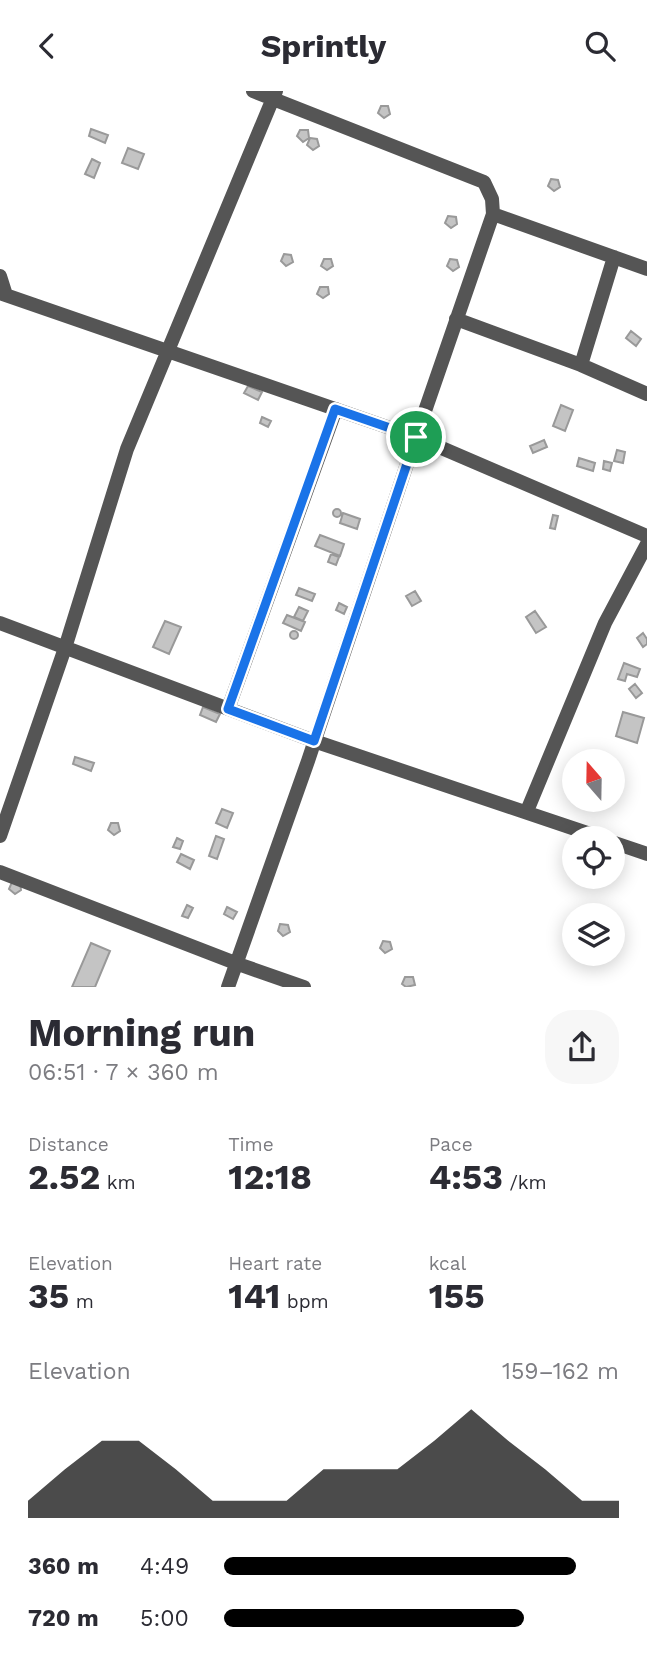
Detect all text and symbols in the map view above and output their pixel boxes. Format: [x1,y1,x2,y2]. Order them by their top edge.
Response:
icon: back [28,27,66,65]
text: Sprintly [261,27,386,65]
icon: search [581,27,619,65]
pin [386,407,446,467]
icon: arrive [397,418,435,456]
north arrow [562,749,625,812]
map controls [562,749,625,966]
button: locate [562,826,625,889]
button: layers [562,903,625,966]
button: share [545,1010,619,1084]
text: Morning run [28,1011,255,1055]
text: 06:51 · 7 × 360 m [28,1059,219,1086]
text: Distance [28,1133,109,1156]
text: Time [228,1133,274,1156]
text: Pace [429,1133,473,1156]
text: 2.52 [28,1156,100,1198]
text: 12:18 [228,1156,312,1198]
text: 4:53 [429,1156,503,1198]
text: km [100,1171,136,1194]
text: /km [503,1171,547,1194]
text: Elevation [28,1252,113,1275]
text: Heart rate [228,1252,322,1275]
text: kcal [429,1252,466,1275]
text: 35 [28,1275,69,1317]
text: 141 [228,1275,280,1317]
text: 155 [429,1275,485,1317]
text: m [69,1290,94,1313]
text: bpm [280,1290,329,1313]
text: Elevation [28,1358,131,1385]
text: 159–162 m [502,1358,619,1385]
text: 360 m [28,1553,99,1580]
text: 4:49 [140,1553,189,1580]
text: 720 m [28,1605,99,1632]
text: 5:00 [140,1605,189,1632]

